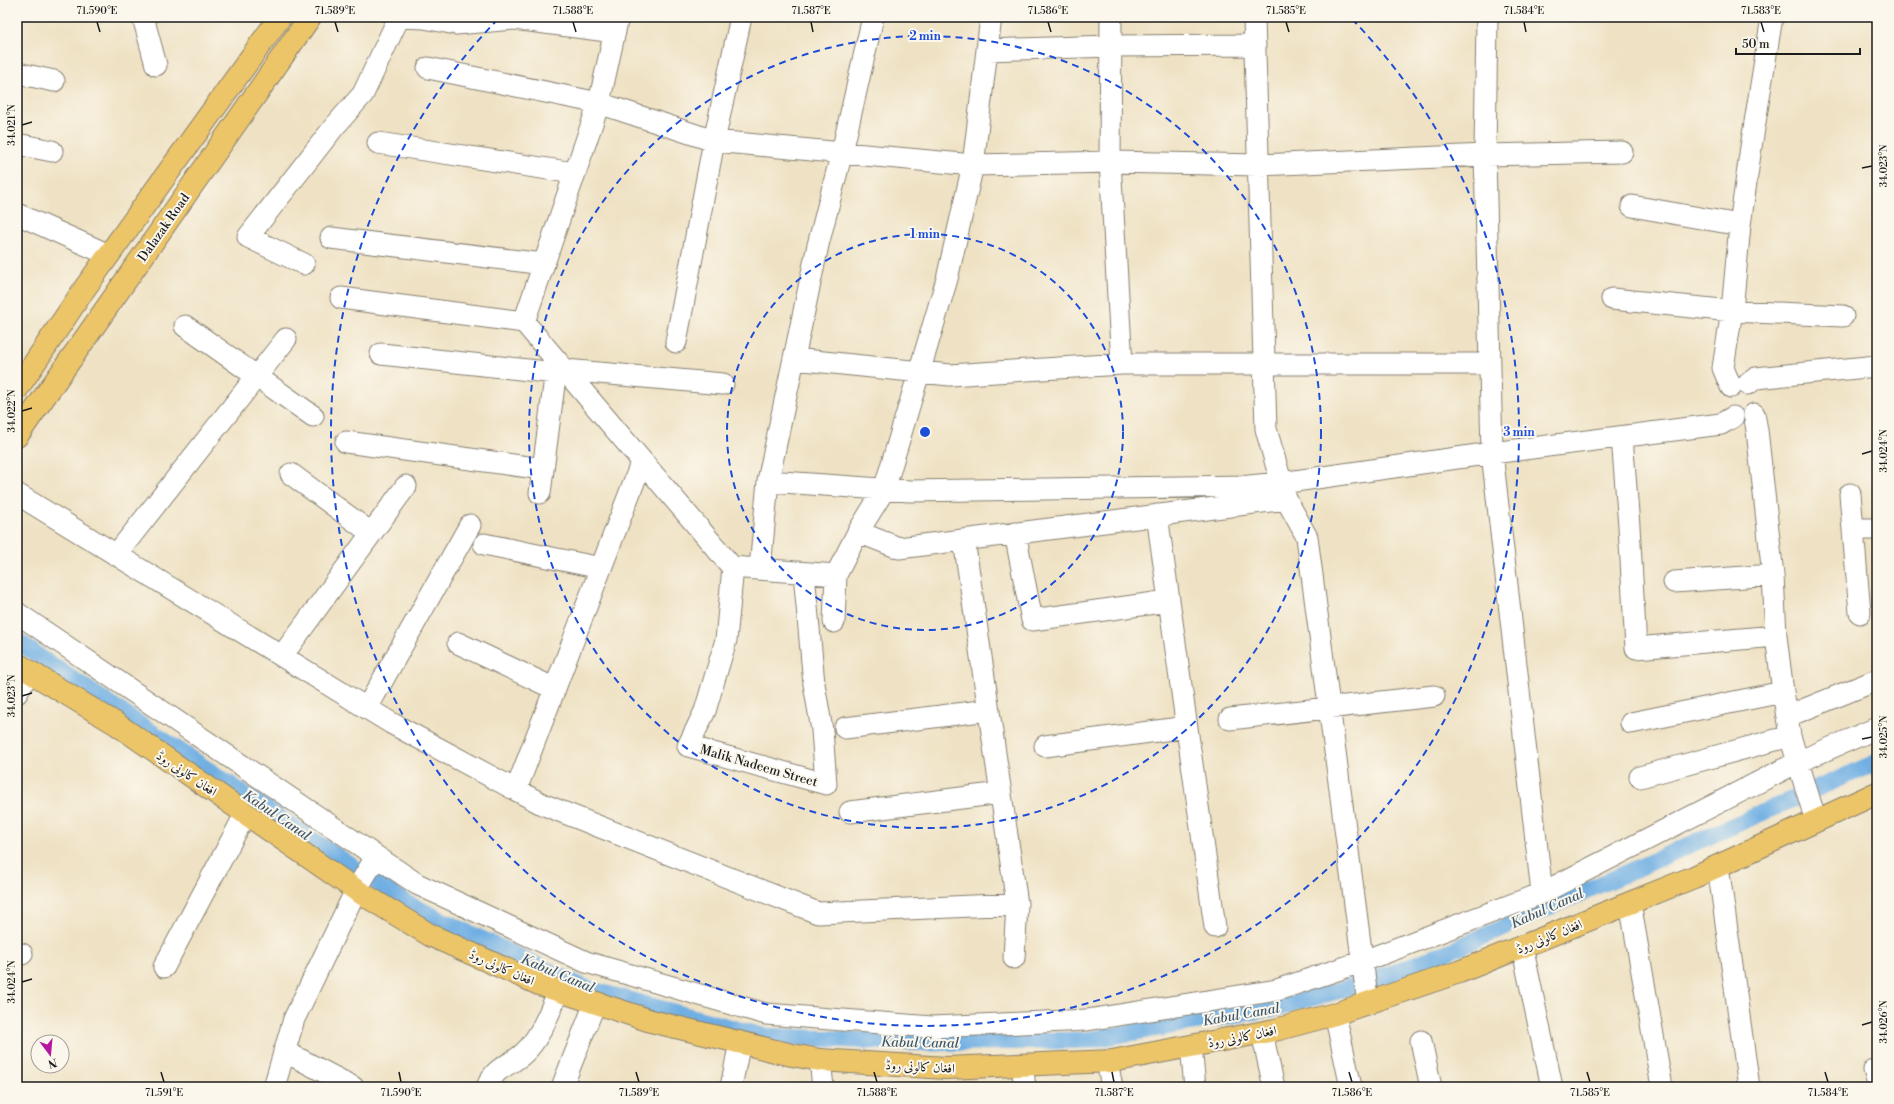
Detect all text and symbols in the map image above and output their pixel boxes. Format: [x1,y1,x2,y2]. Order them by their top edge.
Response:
text: 71.590°E [77,5,118,17]
text: 71.589°E [315,5,355,17]
text: 71.588°E [553,5,593,17]
text: 71.587°E [791,5,831,17]
text: 71.586°E [1028,5,1068,17]
text: 71.585°E [1266,5,1306,17]
text: 71.584°E [1504,5,1544,17]
text: 71.583°E [1741,5,1781,17]
text: 2 min [909,29,941,44]
scale bar [1736,30,1860,56]
text: 50 m [1742,37,1770,52]
text: 34.021°N [6,104,18,146]
text: 34.023°N [1878,144,1890,187]
street label: Dalazak Road [134,190,194,265]
text: 1 min [910,227,941,242]
text: 34.022°N [6,389,18,432]
centre of rings [918,425,932,439]
text: 3 min [1503,425,1535,440]
text: 34.024°N [1878,429,1890,473]
text: 34.023°N [6,674,18,717]
text: 34.025°N [1878,715,1890,758]
street label: Malik Nadeem Street [698,742,820,791]
street label: افغان کالونی روڈ [153,748,220,800]
water label: Kabul Canal [239,787,314,845]
water label: Kabul Canal [1508,885,1587,933]
street label: افغان کالونی روڈ [1514,916,1585,957]
street label: افغان کالونی روڈ [466,946,537,989]
water label: Kabul Canal [518,950,598,998]
text: 34.024°N [6,960,18,1004]
water label: Kabul Canal [1201,999,1282,1031]
text: 34.026°N [1878,1000,1890,1044]
street label: افغان کالونی روڈ [1206,1022,1278,1051]
water label: Kabul Canal [881,1033,960,1053]
north arrow [30,1034,70,1074]
text: N [46,1055,59,1071]
street label: افغان کالونی روڈ [885,1057,955,1077]
text: 71.591°E [145,1087,183,1099]
text: 71.590°E [381,1087,422,1099]
text: 71.589°E [619,1087,659,1099]
text: 71.588°E [857,1087,897,1099]
text: 71.587°E [1094,1087,1134,1099]
text: 71.586°E [1332,1087,1372,1099]
text: 71.585°E [1570,1087,1610,1099]
text: 71.584°E [1808,1087,1848,1099]

